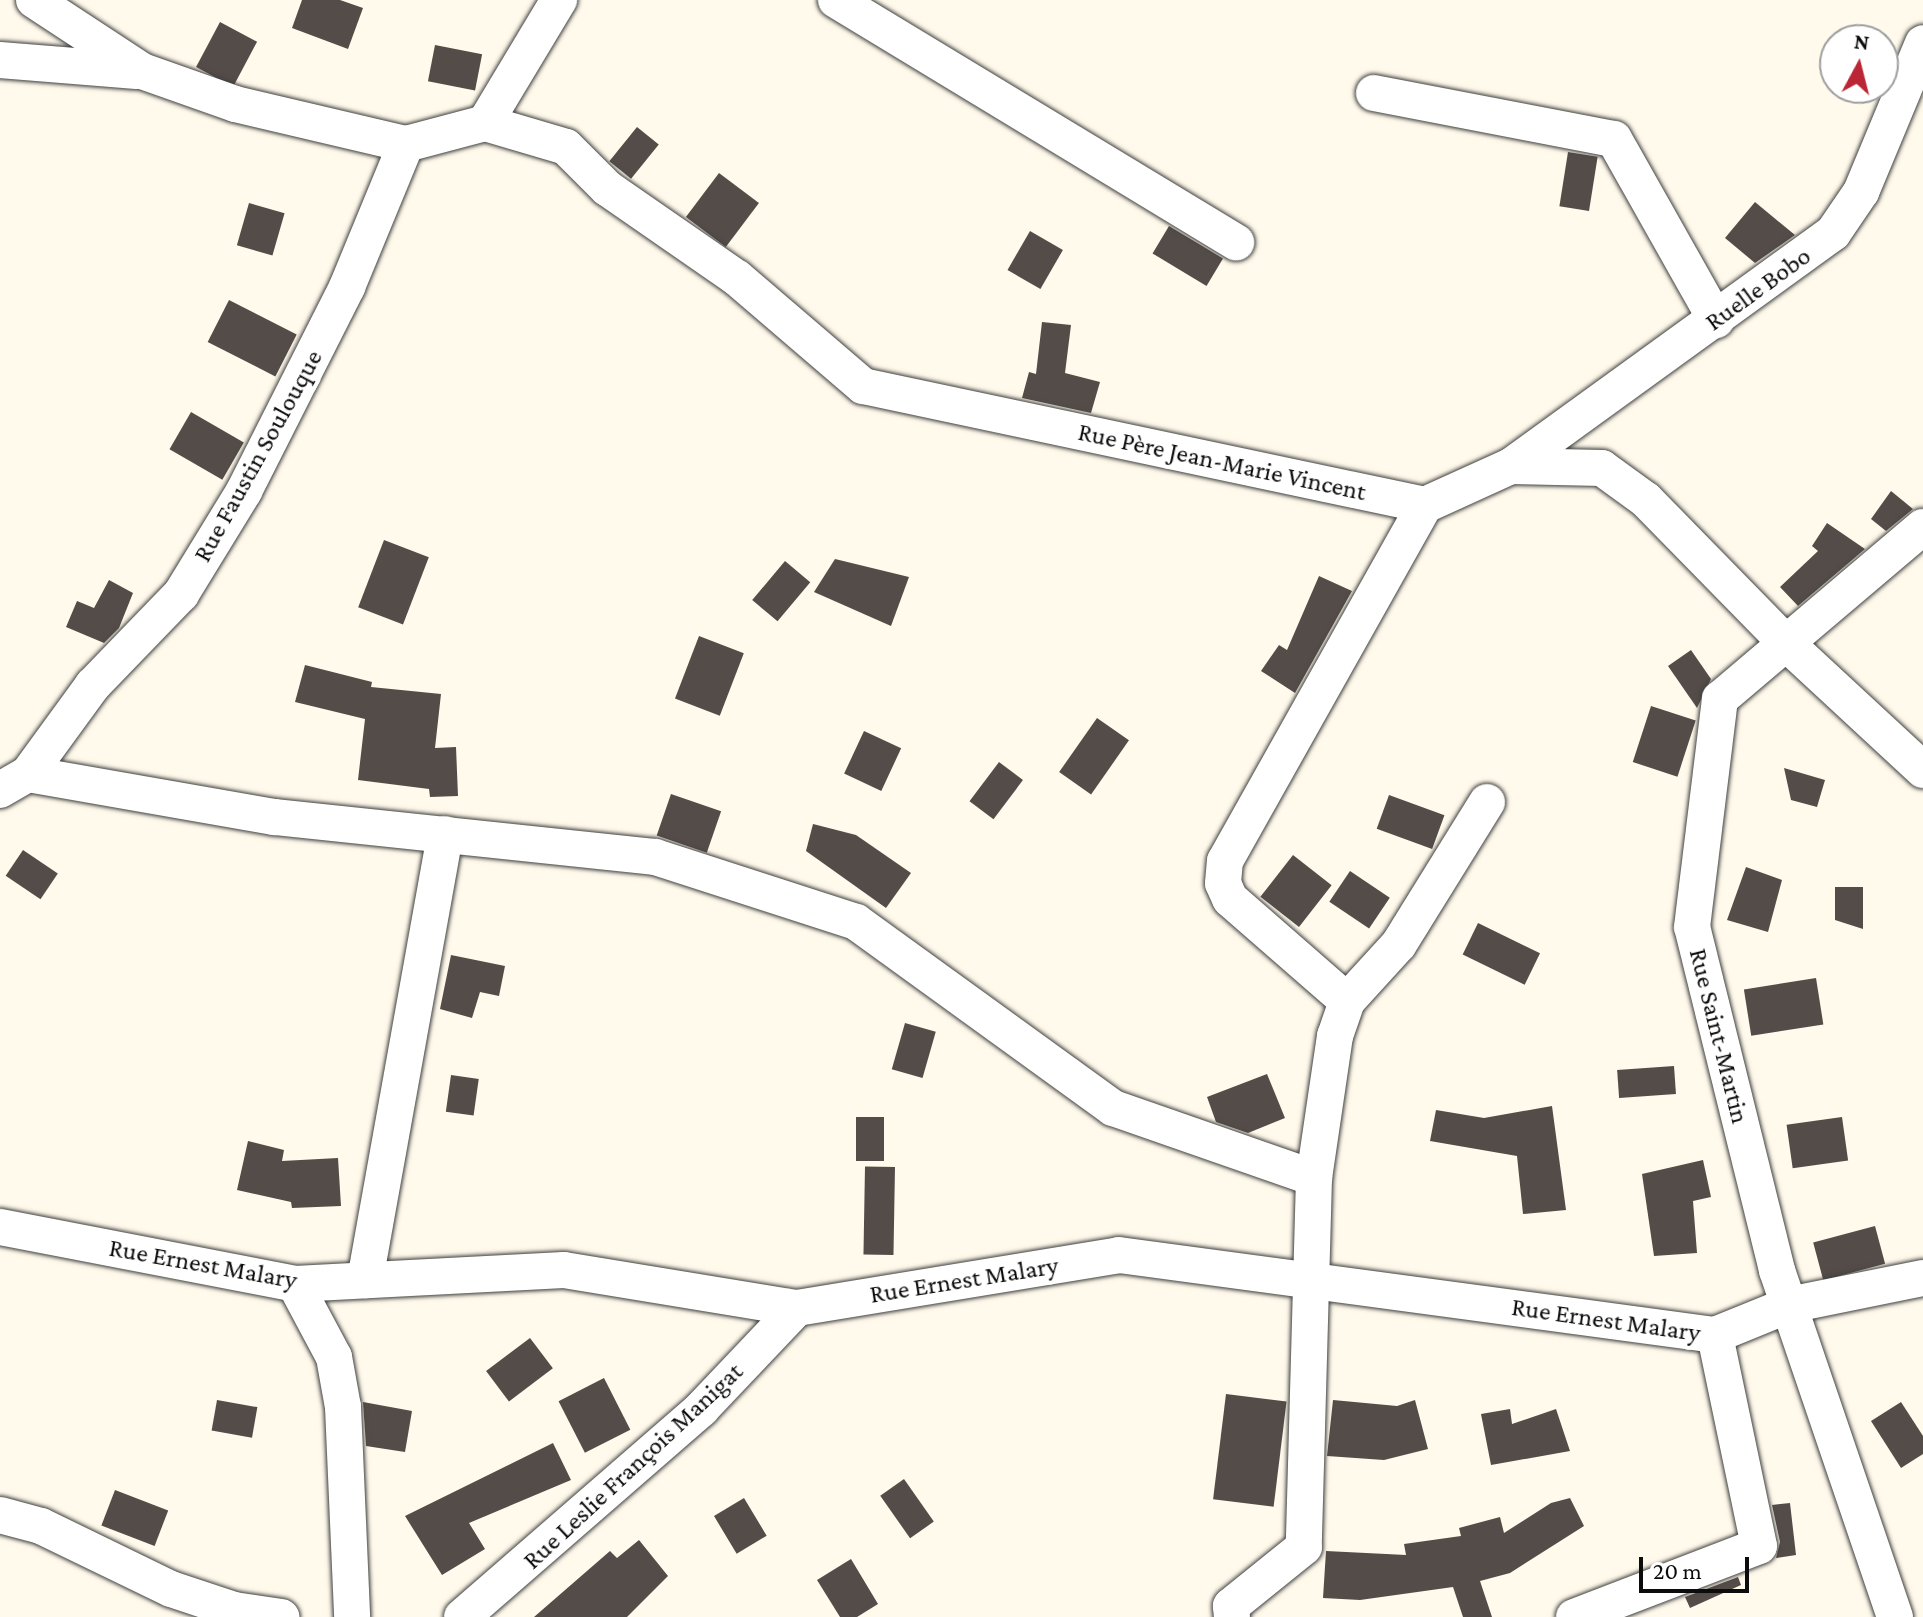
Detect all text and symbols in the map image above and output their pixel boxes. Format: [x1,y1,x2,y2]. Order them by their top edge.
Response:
north arrow [1819,24,1899,104]
text: N [1853,28,1871,55]
street label: Ruelle Bobo [1699,240,1817,338]
street label: Rue Faustin Soulouque [187,345,329,567]
street label: Rue Père Jean-Marie Vincent [1075,416,1369,508]
street label: Rue Saint-Martin [1682,945,1756,1127]
street label: Rue Ernest Malary [107,1232,299,1296]
street label: Rue Ernest Malary [868,1250,1060,1310]
street label: Rue Ernest Malary [1510,1291,1702,1349]
street label: Rue Leslie François Manigat [517,1356,749,1576]
scale bar [1643,1541,1753,1591]
text: 20 m [1653,1557,1702,1584]

